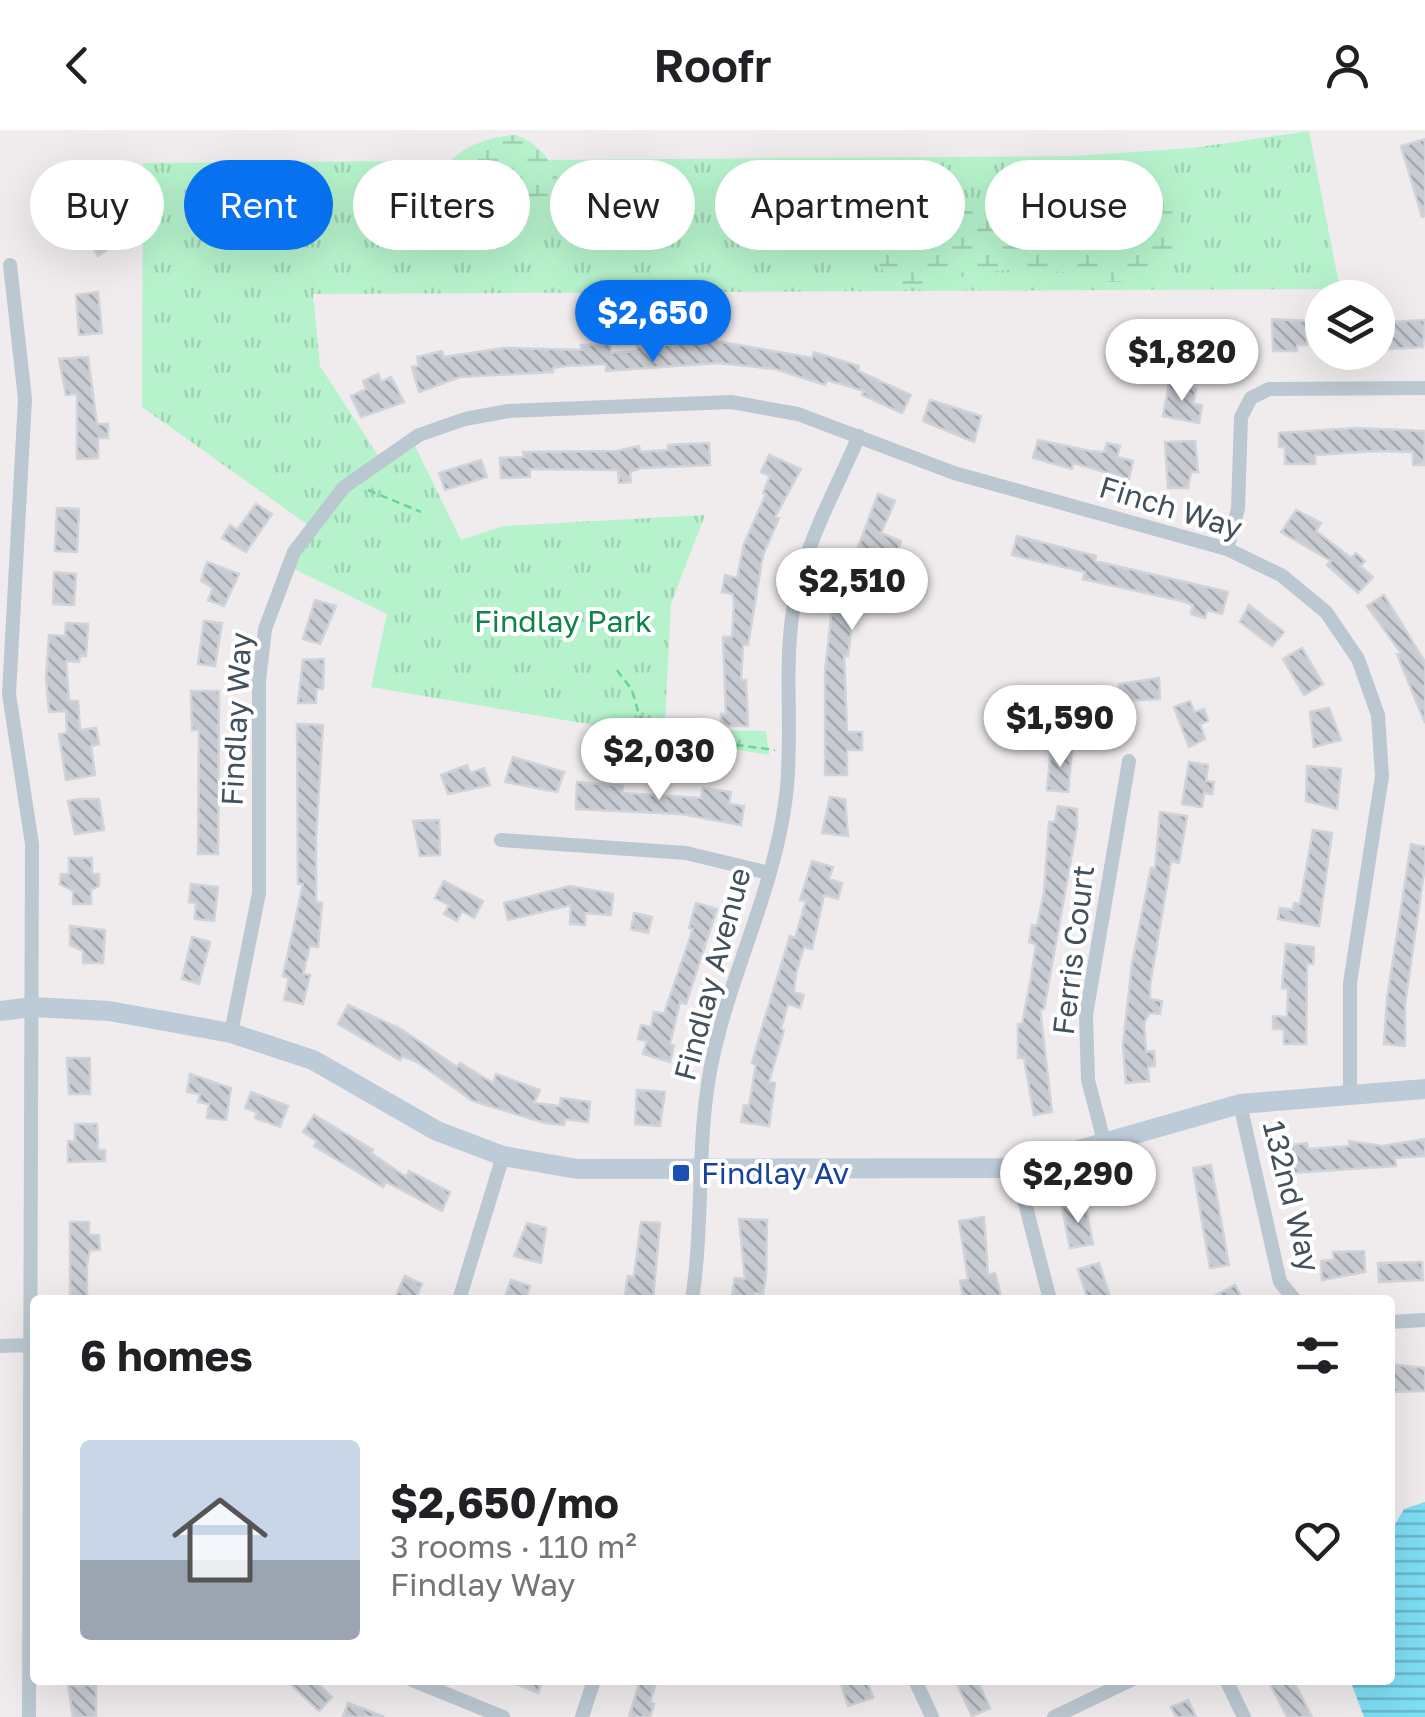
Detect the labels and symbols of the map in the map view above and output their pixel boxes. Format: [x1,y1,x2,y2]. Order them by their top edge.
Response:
pin: $2,650 [572,280,734,365]
pin: $1,820 [1101,319,1263,404]
street label: Finch Way [1095,468,1247,546]
pin: $2,510 [771,548,933,633]
park label: Findlay Park [474,603,652,639]
street label: Findlay Way [213,631,259,807]
pin: $1,590 [979,685,1141,770]
pin: $2,030 [578,718,740,803]
street label: Ferris Court [1045,863,1101,1037]
street label: Findlay Avenue [666,864,758,1084]
street label: 132nd Way [1256,1117,1328,1276]
pin: $2,290 [997,1141,1159,1226]
place label: Findlay Av [701,1155,849,1191]
marker: Findlay Av [670,1162,692,1184]

